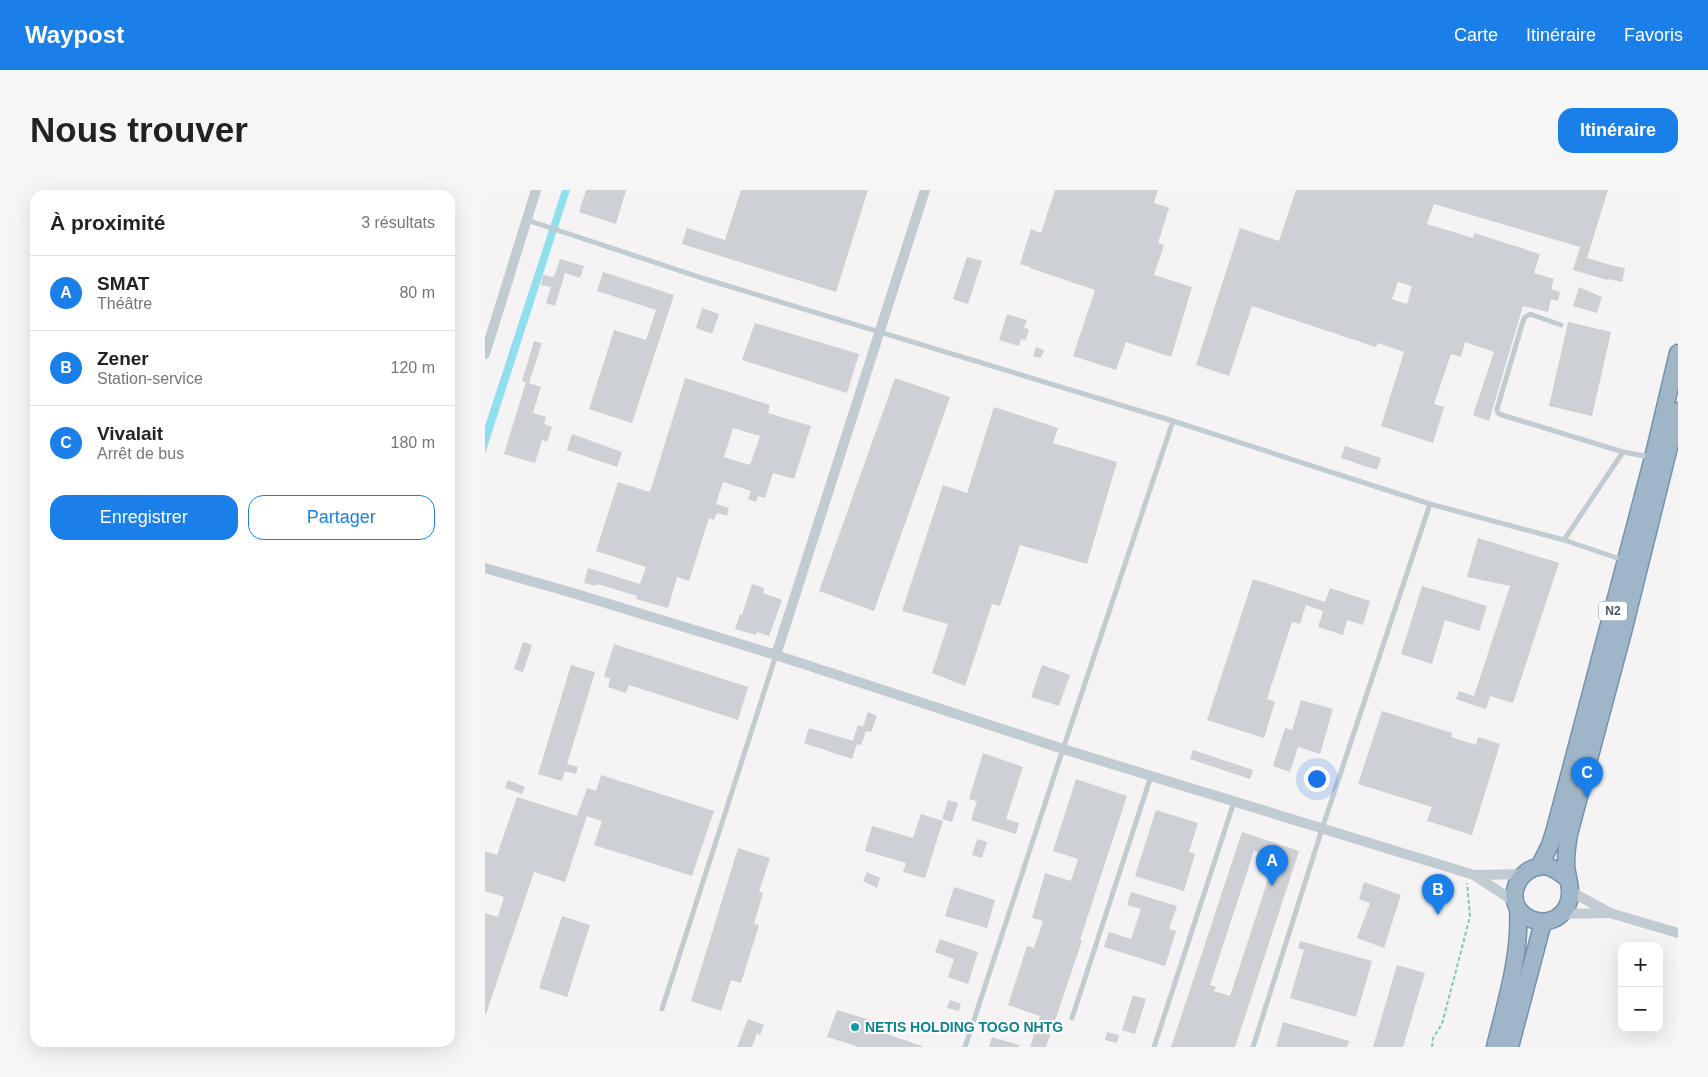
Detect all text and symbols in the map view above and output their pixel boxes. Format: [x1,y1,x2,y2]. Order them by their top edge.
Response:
text: Waypost [25,21,124,48]
text: Carte [1454,25,1498,45]
text: Itinéraire [1526,25,1596,45]
text: Favoris [1624,25,1683,45]
button: Itinéraire [1558,108,1678,153]
text: Nous trouver [30,110,248,149]
text: À proximité [50,211,166,234]
text: 3 résultats [361,214,435,231]
text: SMAT [97,273,149,294]
text: A [60,284,72,301]
text: 80 m [399,284,435,301]
text: Théâtre [97,295,152,312]
text: Zener [97,348,149,369]
text: B [60,359,72,376]
text: 120 m [391,359,435,376]
text: Station-service [97,370,203,387]
text: Vivalait [97,423,163,444]
text: C [60,434,72,451]
text: 180 m [391,434,435,451]
text: Arrêt de bus [97,445,184,462]
button: Enregistrer [50,495,238,540]
button: Partager [248,495,435,540]
road number: N2 [1599,602,1627,621]
pin: C [1571,757,1603,798]
your location [1304,766,1330,792]
pin: A [1256,845,1288,886]
pin: B [1422,874,1454,915]
map controls [1618,942,1663,1032]
button: + [1618,942,1663,987]
button: − [1618,987,1663,1032]
place label: NETIS HOLDING TOGO NHTG [865,1019,1063,1035]
marker: NETIS HOLDING TOGO NHTG [849,1021,861,1033]

